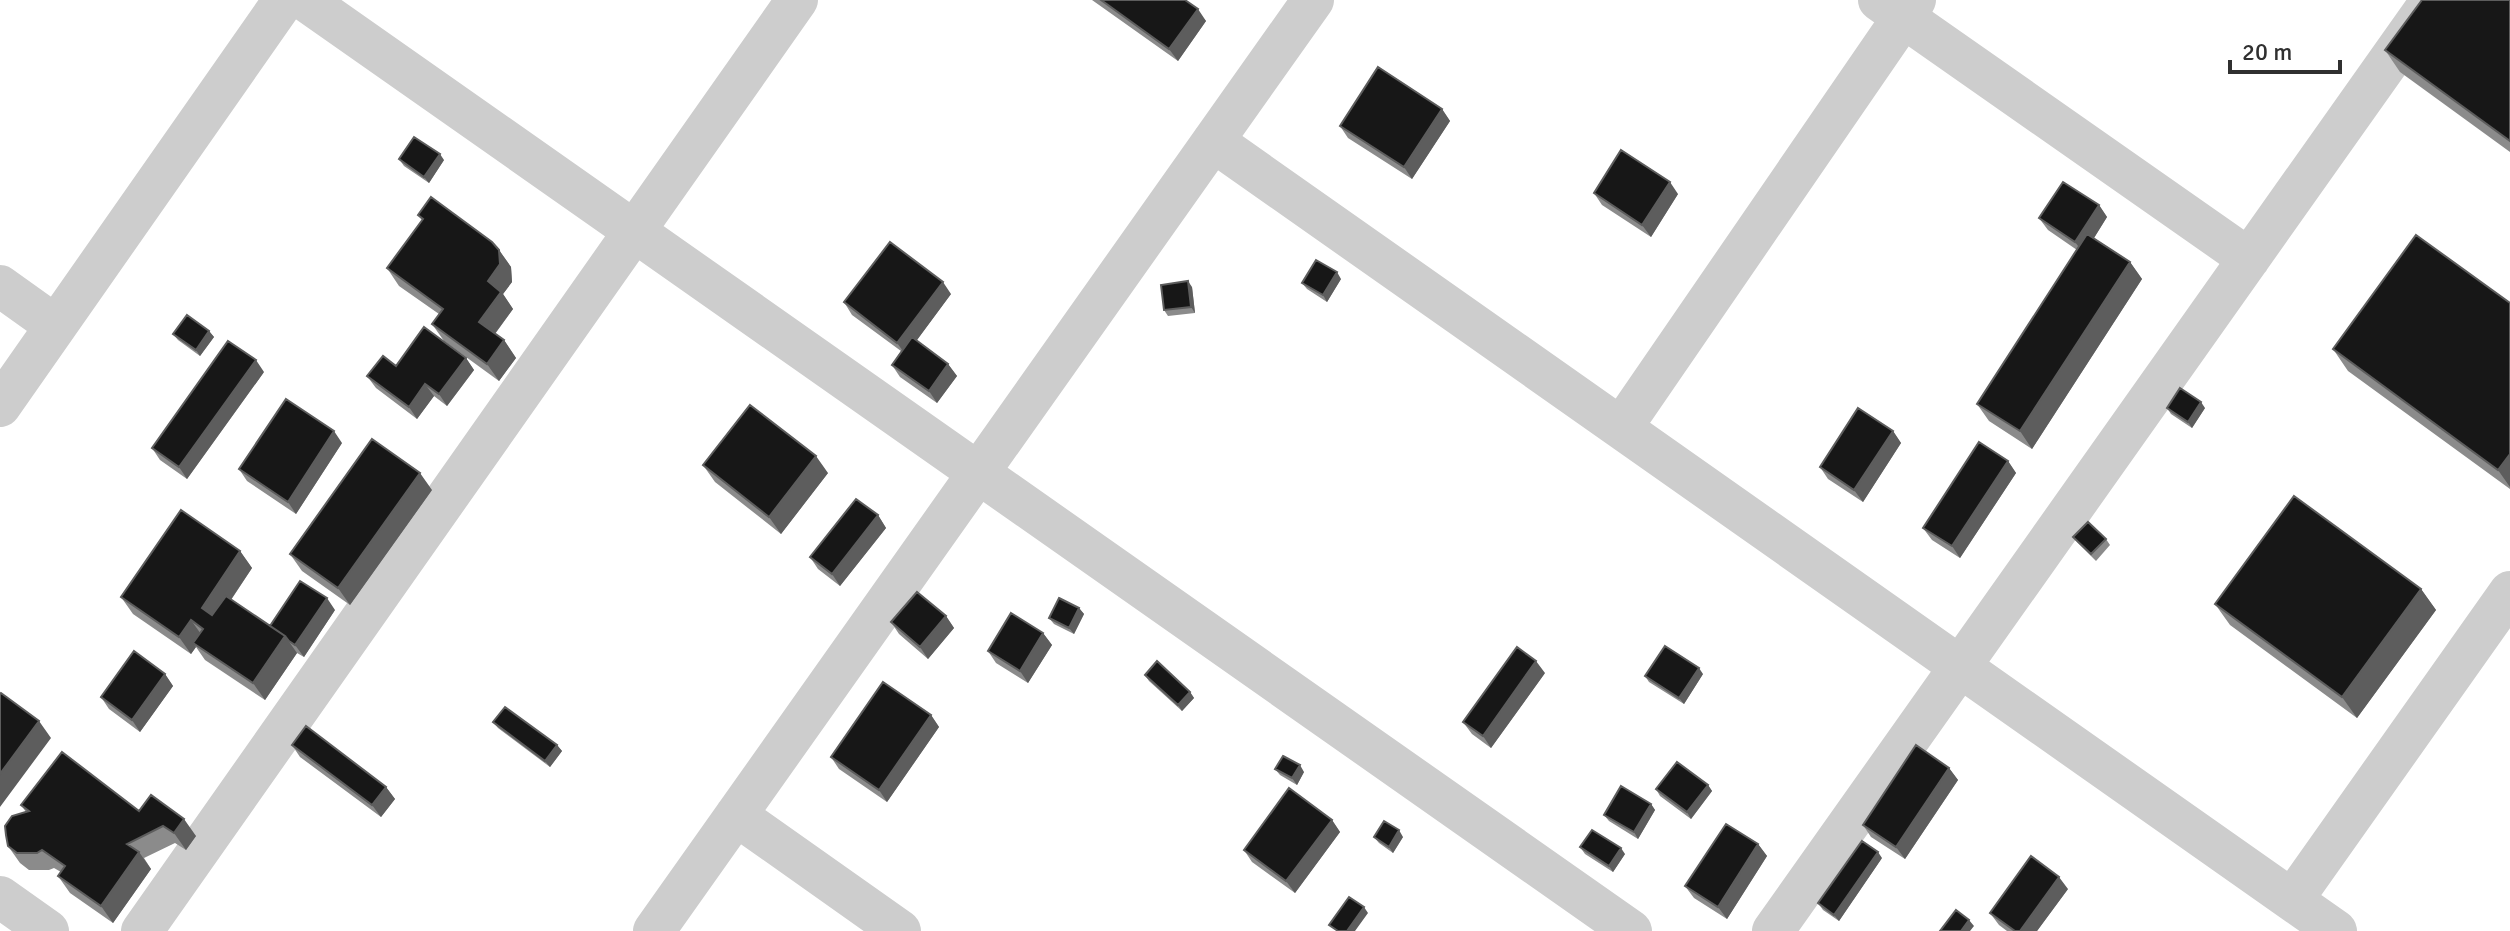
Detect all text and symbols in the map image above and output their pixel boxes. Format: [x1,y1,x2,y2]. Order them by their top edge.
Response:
scale bar [2230,24,2340,74]
text: 20 m [2242,37,2292,67]

